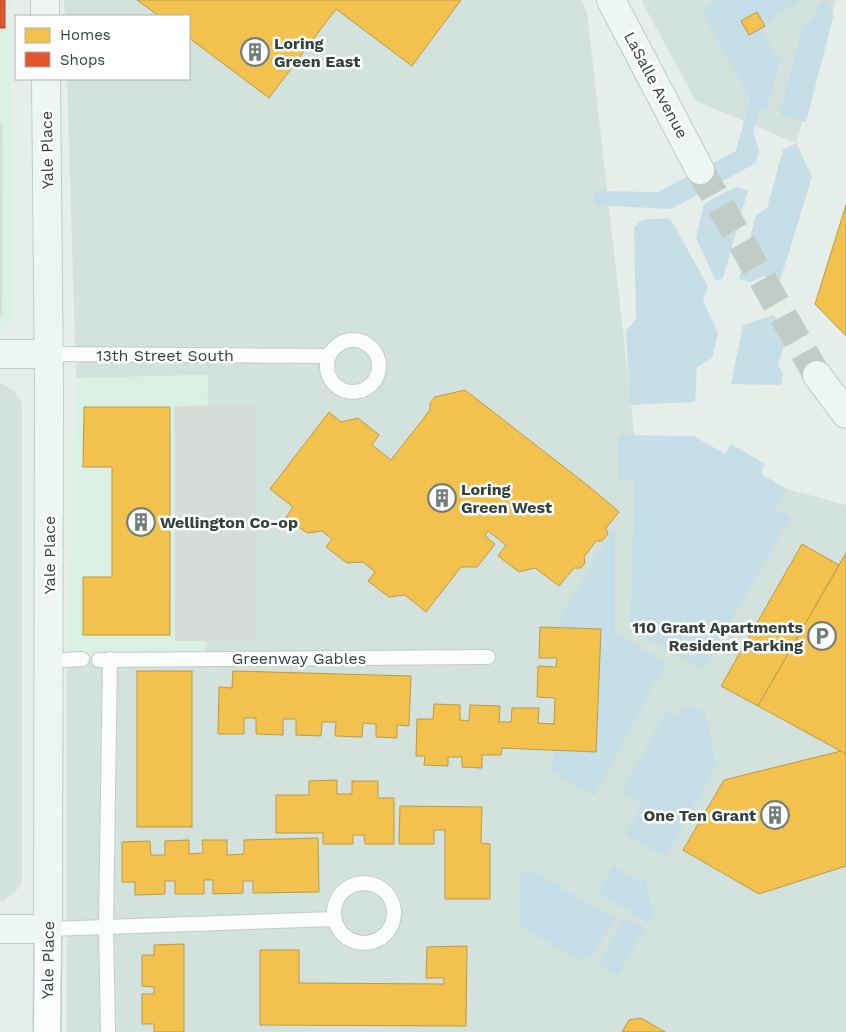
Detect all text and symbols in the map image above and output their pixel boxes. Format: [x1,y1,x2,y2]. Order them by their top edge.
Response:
legend [15,15,190,80]
text: Homes [60,26,111,44]
street label: LaSalle Avenue [620,28,692,142]
place label: Loring Green East [274,34,360,71]
building icon: Loring Green East [240,37,270,67]
text: Shops [60,51,105,69]
street label: Yale Place [37,111,57,189]
street label: 13th Street South [96,346,234,365]
place label: Loring Green West [461,480,552,517]
building icon: Loring Green West [427,483,457,513]
building icon: Wellington Co-op [126,507,156,537]
place label: Wellington Co-op [160,513,298,532]
street label: Yale Place [40,516,59,594]
place label: 110 Grant Apartments Resident Parking [632,618,803,655]
parking icon: 110 Grant Apartments Resident Parking [807,621,837,651]
street label: Greenway Gables [232,649,366,668]
building icon: One Ten Grant [760,800,790,830]
place label: One Ten Grant [644,806,756,825]
street label: Yale Place [38,921,58,999]

